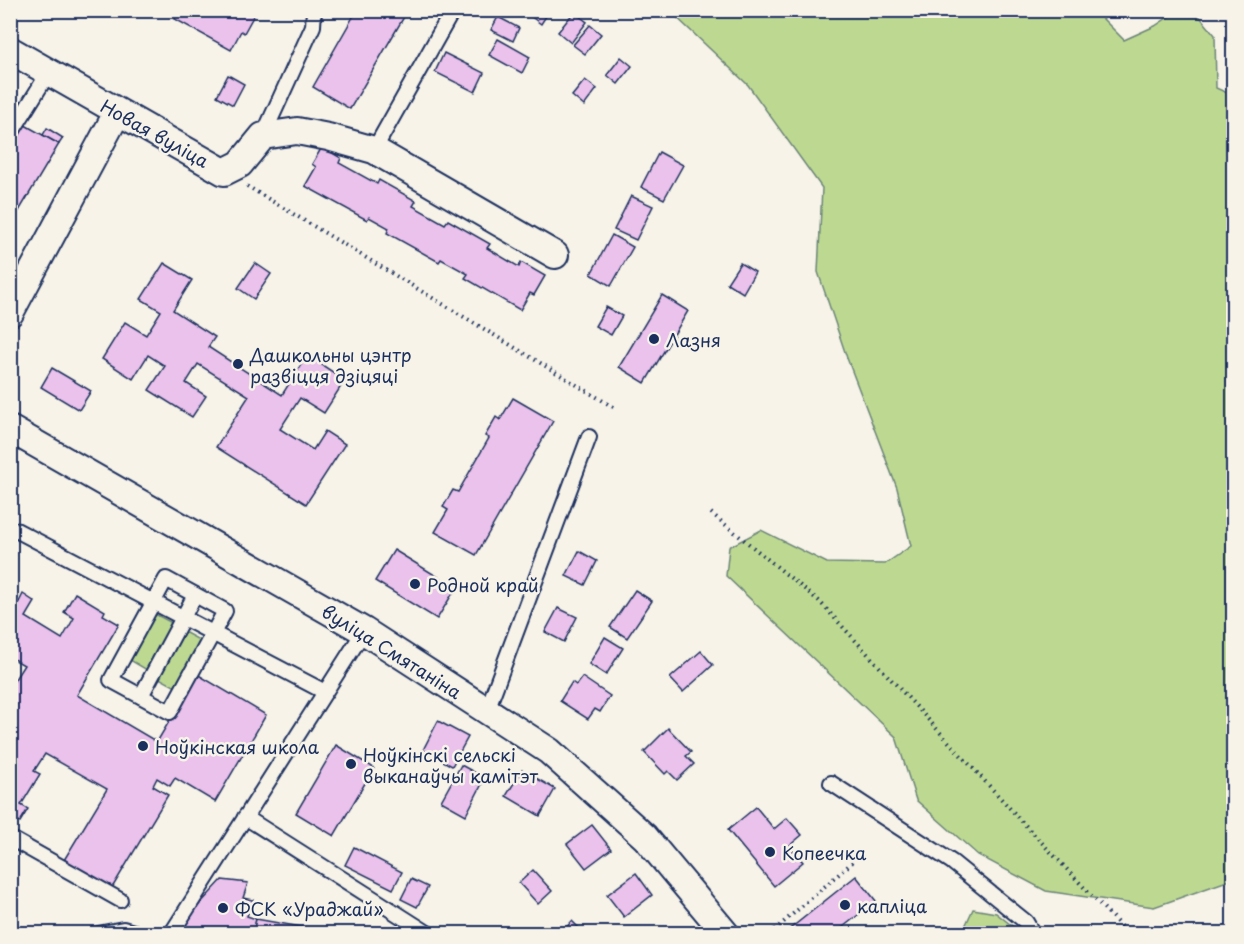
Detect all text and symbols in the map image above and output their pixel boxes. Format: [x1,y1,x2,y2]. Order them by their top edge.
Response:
street label: Новая вуліца [96,92,214,174]
place label: Лазня [666,326,721,353]
marker: Лазня [647,332,661,346]
place label: Дашкольны цэнтр развіцця дзіцяці [249,341,412,389]
marker: Дашкольны цэнтр развіцця дзіцяці [231,357,245,371]
place label: Родной край [427,571,539,598]
marker: Родной край [408,577,422,591]
street label: вуліца Смятаніна [317,597,468,705]
place label: Ноўкінская школа [155,733,320,760]
marker: Ноўкінская школа [136,739,150,753]
place label: Ноўкінскі сельскі выканаўчы камітэт [363,741,539,789]
marker: Ноўкінскі сельскі выканаўчы камітэт [344,757,358,771]
place label: Копеечка [782,839,867,866]
marker: Копеечка [763,845,777,859]
place label: капліца [857,892,927,919]
place label: ФСК «Ураджай» [235,895,384,922]
marker: капліца [838,898,852,912]
marker: ФСК «Ураджай» [216,901,230,915]

